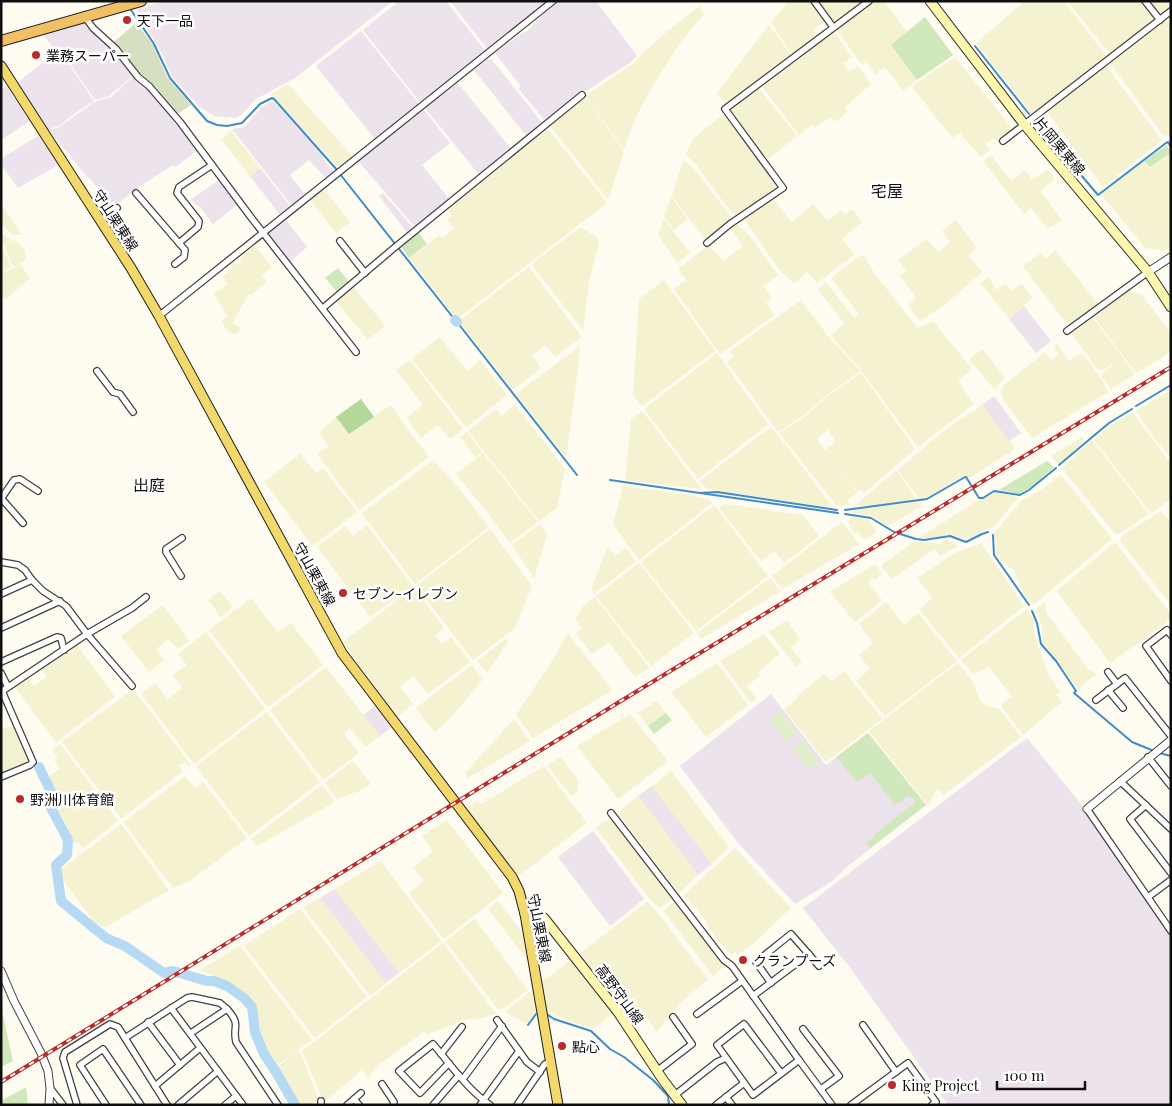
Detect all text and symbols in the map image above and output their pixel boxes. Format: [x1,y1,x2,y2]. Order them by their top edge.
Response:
place label: 天下一品 [137,11,193,30]
marker: 天下一品 [121,14,133,26]
place label: 業務スーパー [46,46,130,65]
marker: 業務スーパー [30,49,42,61]
street label: 片岡栗東線 [1030,113,1090,179]
district label: 宅屋 [871,180,903,201]
street label: 守山栗東線 [89,185,143,255]
district label: 出庭 [133,474,165,495]
street label: 守山栗東線 [290,539,340,609]
place label: セブン-イレブン [353,584,458,603]
marker: セブン-イレブン [337,587,349,599]
place label: 野洲川体育館 [30,790,114,809]
marker: 野洲川体育館 [14,793,26,805]
street label: 守山栗東線 [524,892,556,964]
place label: クランプーズ [753,951,836,970]
marker: クランプーズ [737,954,749,966]
street label: 高野守山線 [592,960,648,1028]
place label: 點心 [572,1037,600,1056]
marker: 點心 [556,1040,568,1052]
scale bar [997,1058,1084,1090]
text: 100 m [1004,1065,1045,1085]
place label: King Project [902,1076,980,1095]
marker: King Project [886,1079,898,1091]

